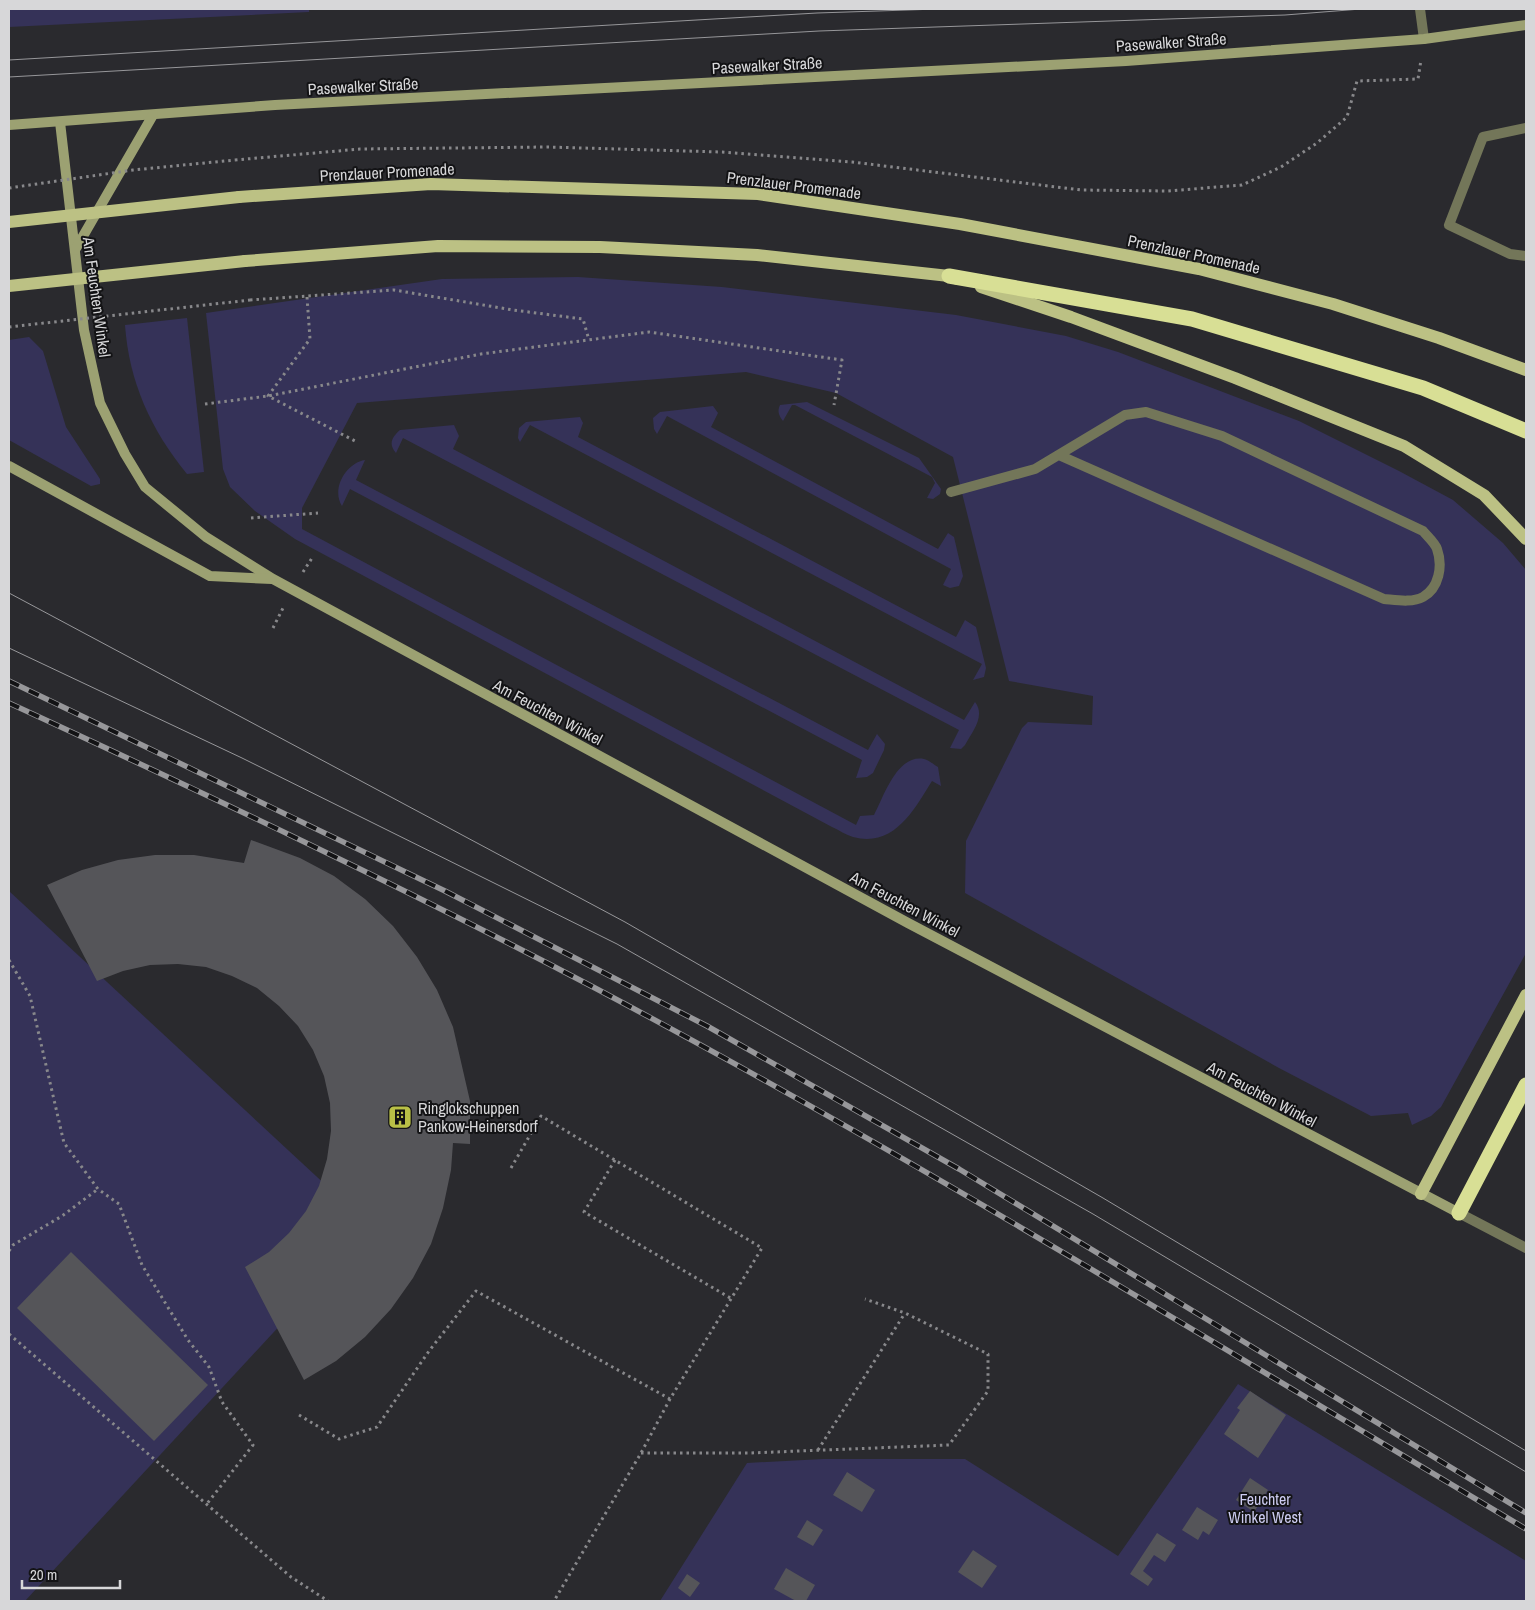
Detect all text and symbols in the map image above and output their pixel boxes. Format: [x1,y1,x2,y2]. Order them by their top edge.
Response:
street label: Pasewalker Straße [1115,27,1227,57]
street label: Pasewalker Straße [711,51,823,79]
street label: Pasewalker Straße [307,72,419,100]
street label: Prenzlauer Promenade [319,157,455,187]
street label: Prenzlauer Promenade [726,166,862,204]
street label: Prenzlauer Promenade [1126,229,1262,279]
street label: Am Feuchten Winkel [78,234,116,359]
street label: Am Feuchten Winkel [488,673,607,750]
street label: Am Feuchten Winkel [845,865,964,942]
street label: Am Feuchten Winkel [1202,1055,1321,1132]
place label: Ringlokschuppen Pankow-Heinersdorf [418,1097,538,1137]
building icon: Ringlokschuppen Pankow-Heinersdorf [387,1104,413,1130]
park label: Feuchter Winkel West [1228,1488,1302,1528]
scale bar [22,1558,120,1590]
text: 20 m [30,1564,57,1585]

